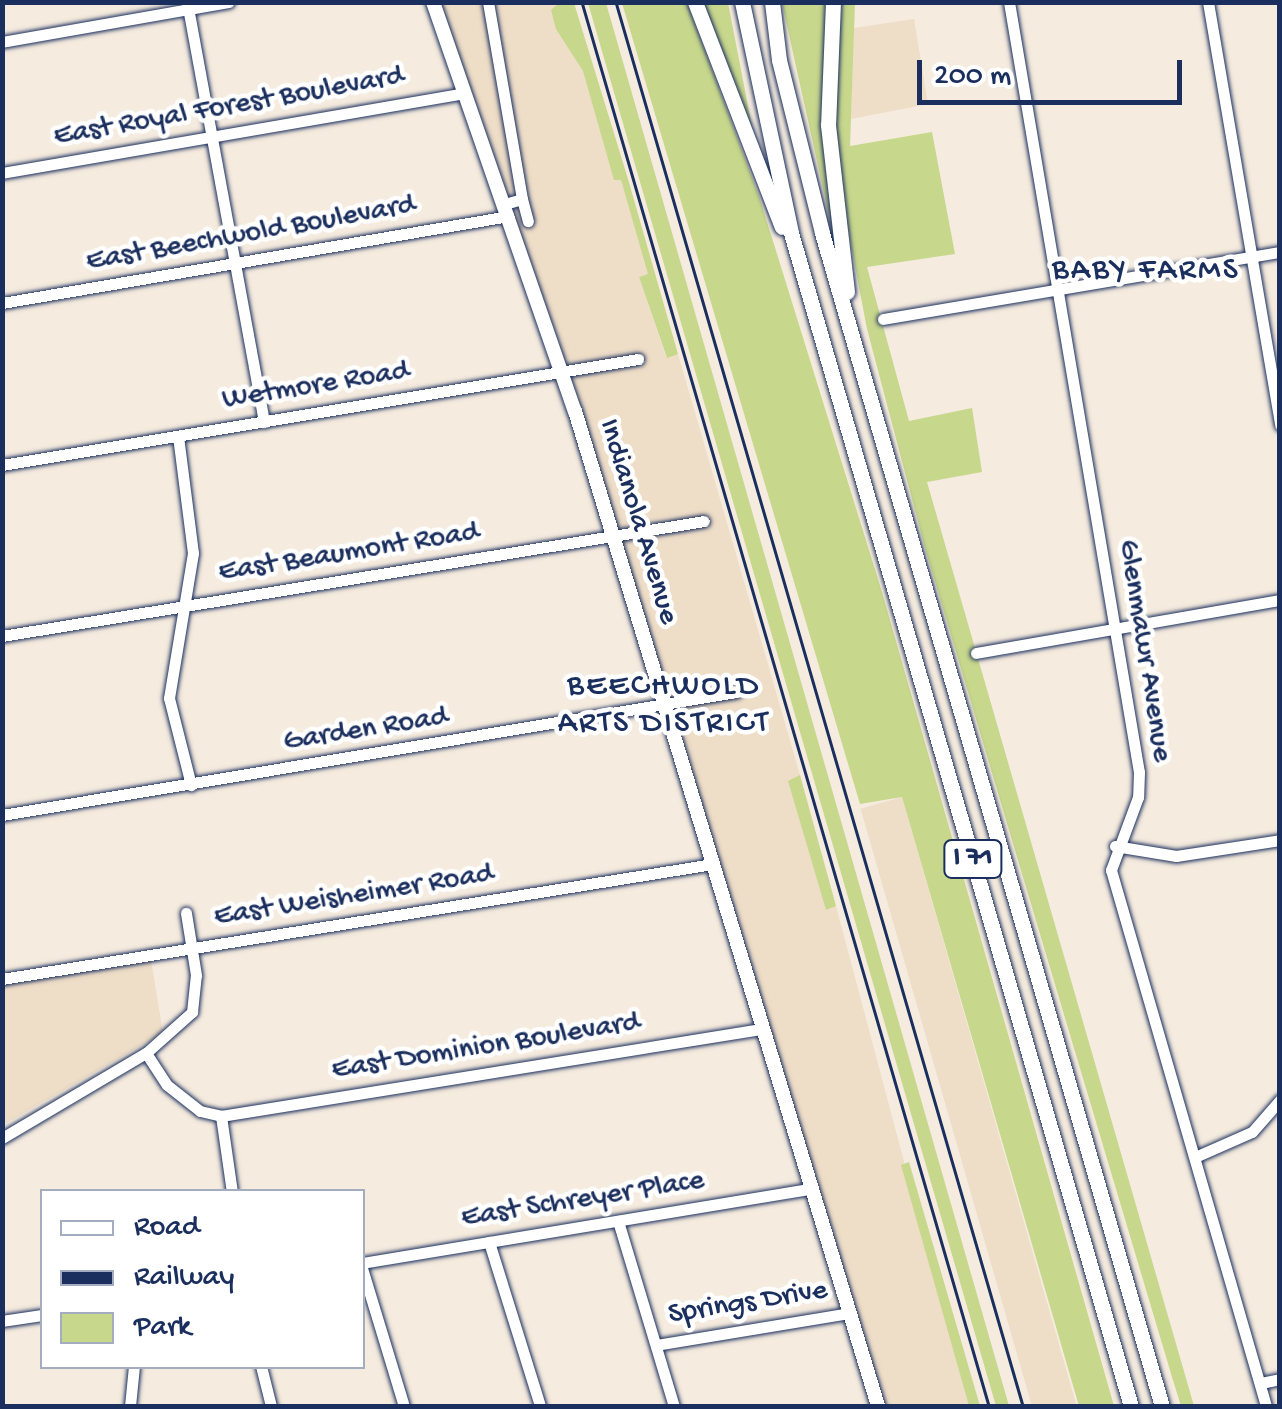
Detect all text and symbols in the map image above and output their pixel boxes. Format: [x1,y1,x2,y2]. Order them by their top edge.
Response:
scale bar [922,40,1187,102]
street label: East Royal Forest Boulevard [51,59,407,157]
text: 200 m [934,60,1011,95]
street label: East Beechwold Boulevard [84,188,418,282]
district label: BABY FARMS [1052,252,1240,290]
street label: Wetmore Road [220,354,412,420]
street label: Indianola Avenue [589,415,685,629]
street label: East Beaumont Road [216,516,482,592]
street label: Glenmawr Avenue [1108,537,1178,765]
district label: BEECHWOLD ARTS DISTRICT [558,669,770,744]
street label: Garden Road [281,700,451,762]
road number: I 71 [943,836,1003,882]
street label: East Weisheimer Road [212,857,496,937]
street label: East Dominion Boulevard [329,1006,643,1090]
street label: East Schreyer Place [459,1164,707,1238]
legend [40,1189,365,1369]
text: Road [134,1211,200,1246]
text: Railway [134,1261,234,1296]
street label: Springs Drive [666,1274,830,1334]
text: Park [134,1311,191,1346]

